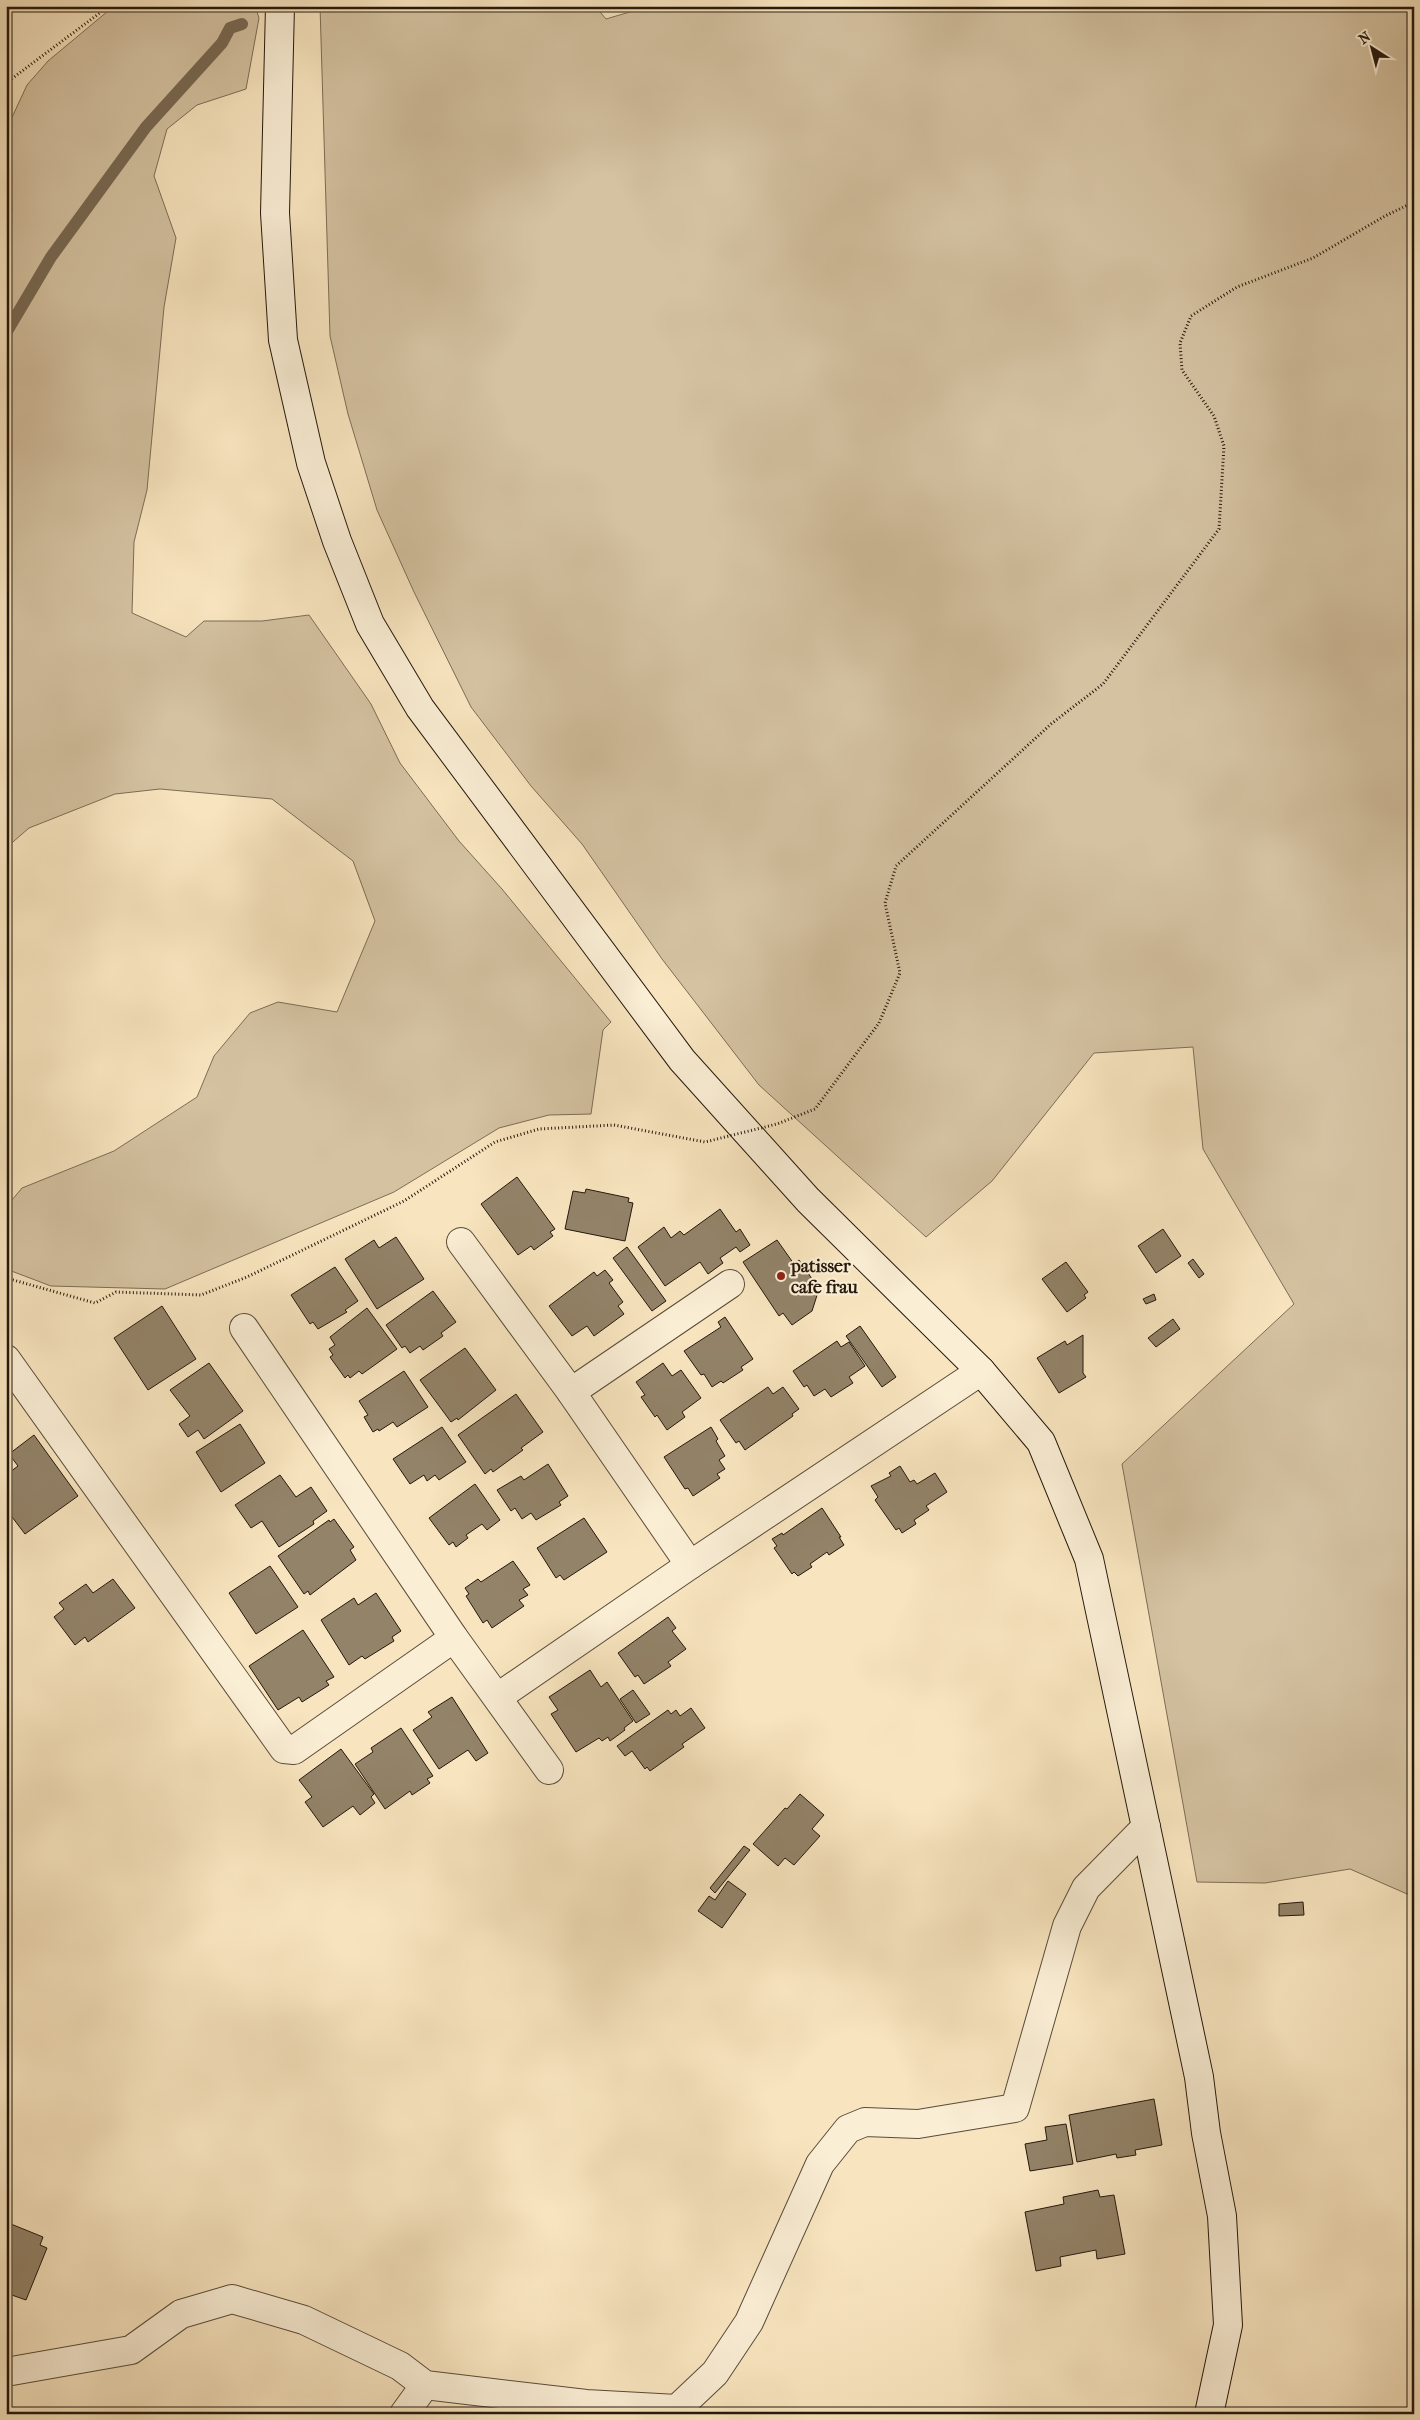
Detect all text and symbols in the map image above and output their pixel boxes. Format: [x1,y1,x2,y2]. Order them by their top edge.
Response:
north arrow [1348,22,1398,72]
text: N [1355,28,1374,48]
place label: patisser cafe frau [790,1256,859,1298]
marker: patisser cafe frau [775,1270,787,1282]

